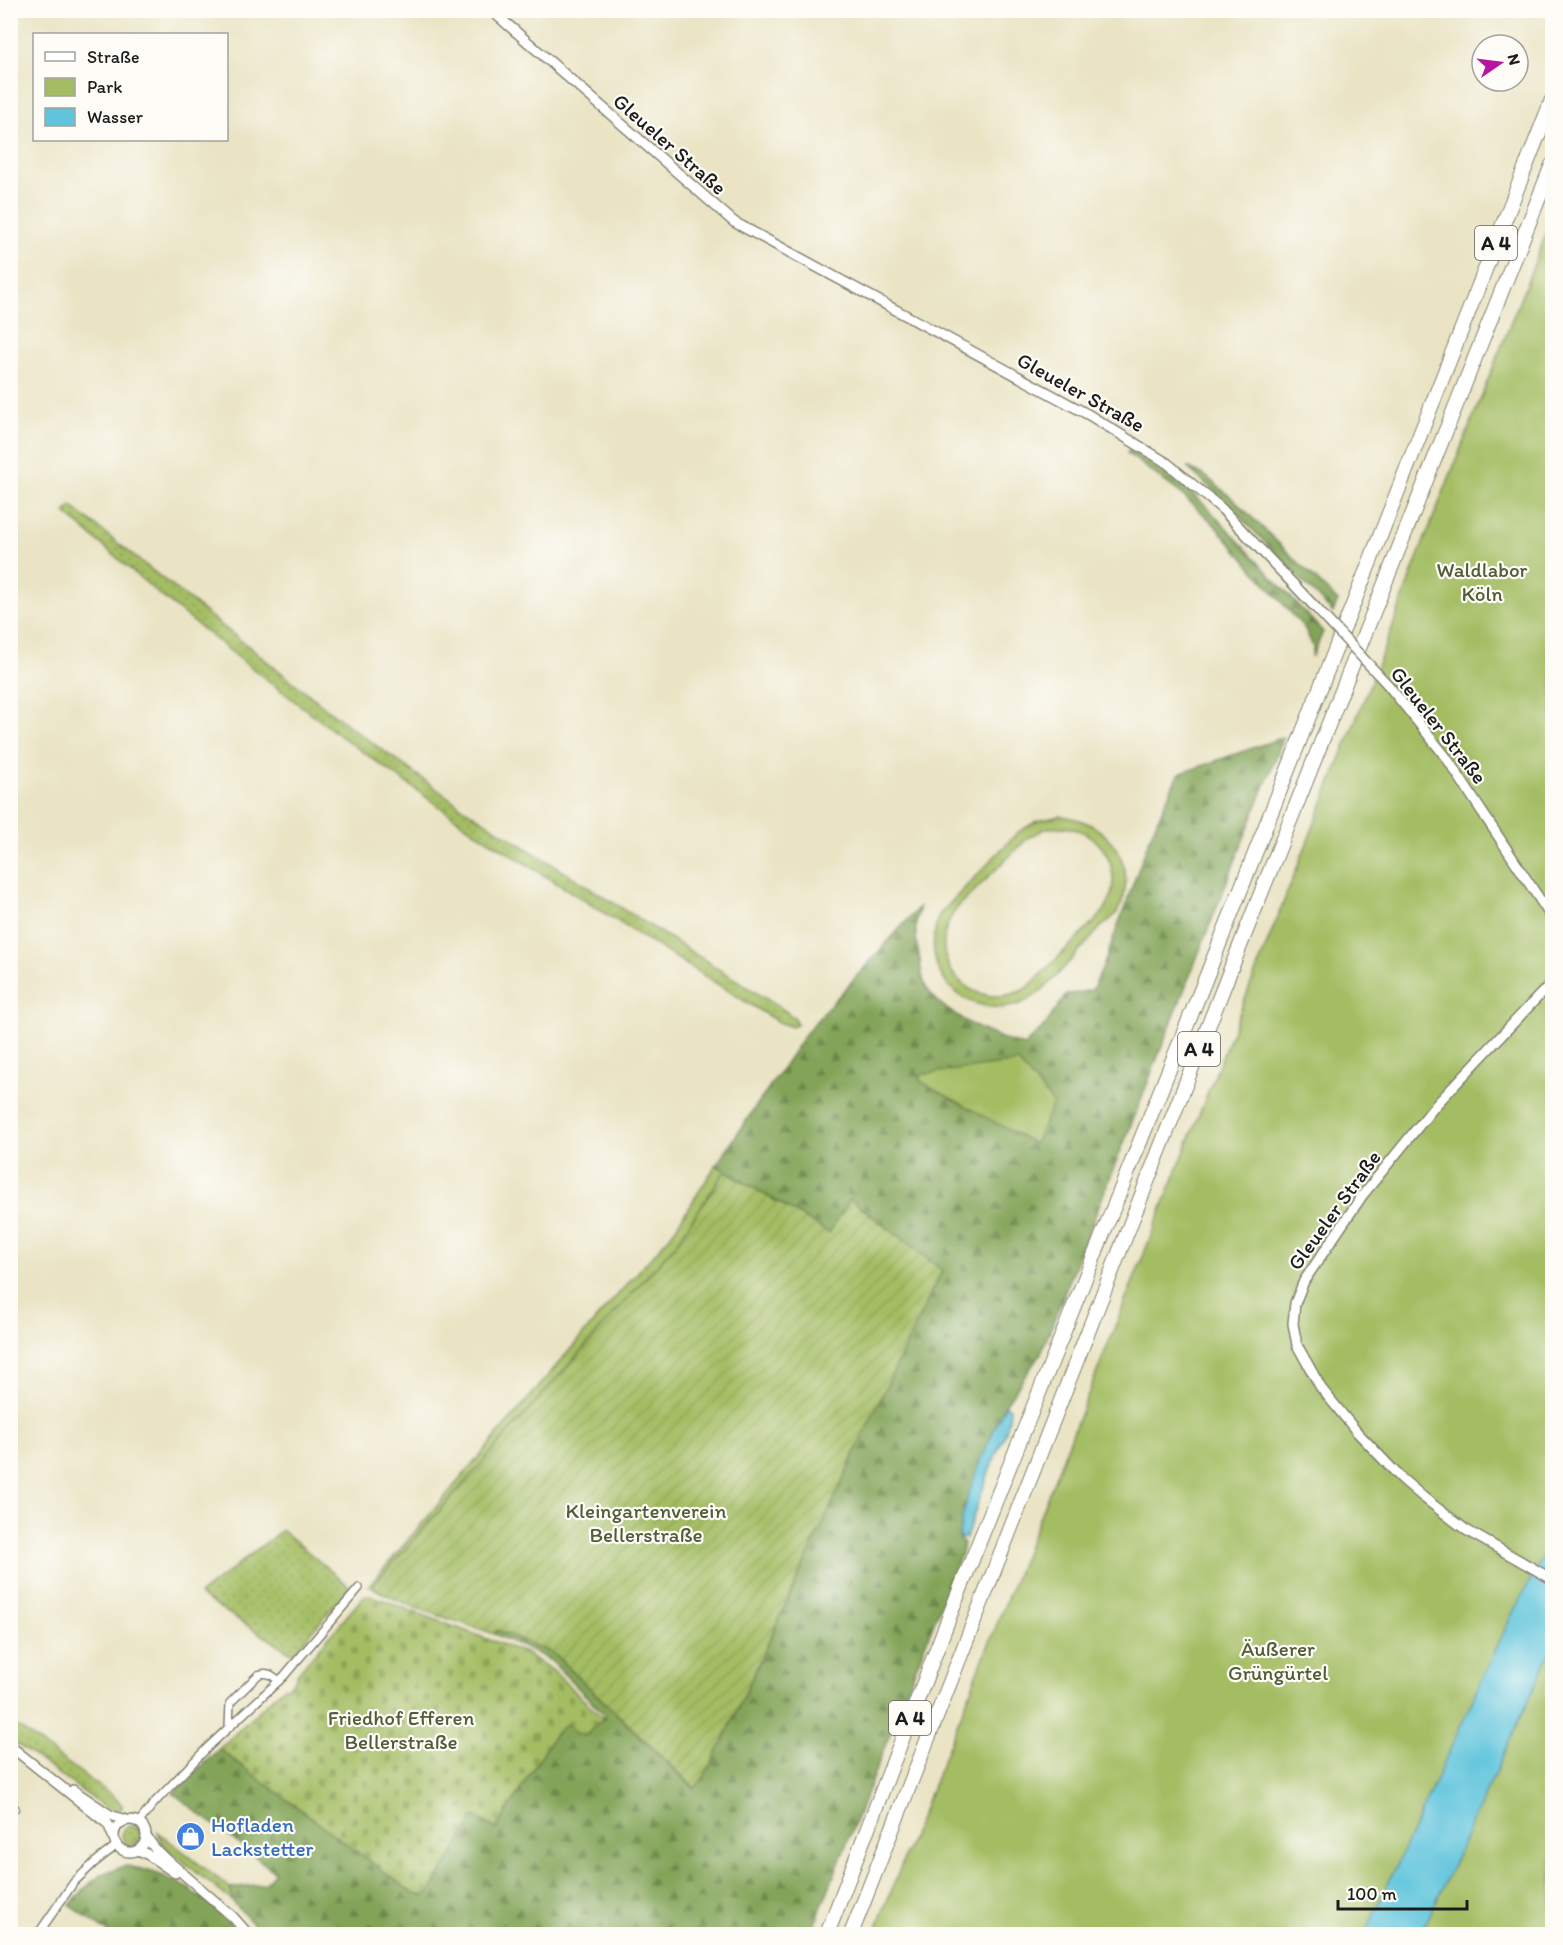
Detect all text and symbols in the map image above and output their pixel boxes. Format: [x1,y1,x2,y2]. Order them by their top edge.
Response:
legend [33,33,228,141]
north arrow [1470,33,1530,93]
text: Straße [87,46,140,68]
text: N [1504,52,1525,67]
text: Park [87,76,122,98]
street label: Gleueler Straße [608,88,732,200]
text: Wasser [87,106,144,128]
road number: A 4 [1475,226,1517,260]
street label: Gleueler Straße [1013,347,1149,437]
park label: Waldlabor Köln [1436,557,1528,606]
street label: Gleueler Straße [1385,661,1493,789]
road number: A 4 [1178,1032,1220,1066]
street label: Gleueler Straße [1282,1145,1386,1275]
park label: Kleingartenverein Bellerstraße [566,1498,726,1547]
park label: Äußerer Grüngürtel [1228,1636,1328,1685]
road number: A 4 [889,1701,931,1735]
park label: Friedhof Efferen Bellerstraße [328,1705,474,1754]
place label: Hofladen Lackstetter [211,1812,313,1861]
shop icon: Hofladen Lackstetter [174,1820,206,1852]
scale bar [1338,1873,1467,1911]
text: 100 m [1347,1883,1397,1905]

